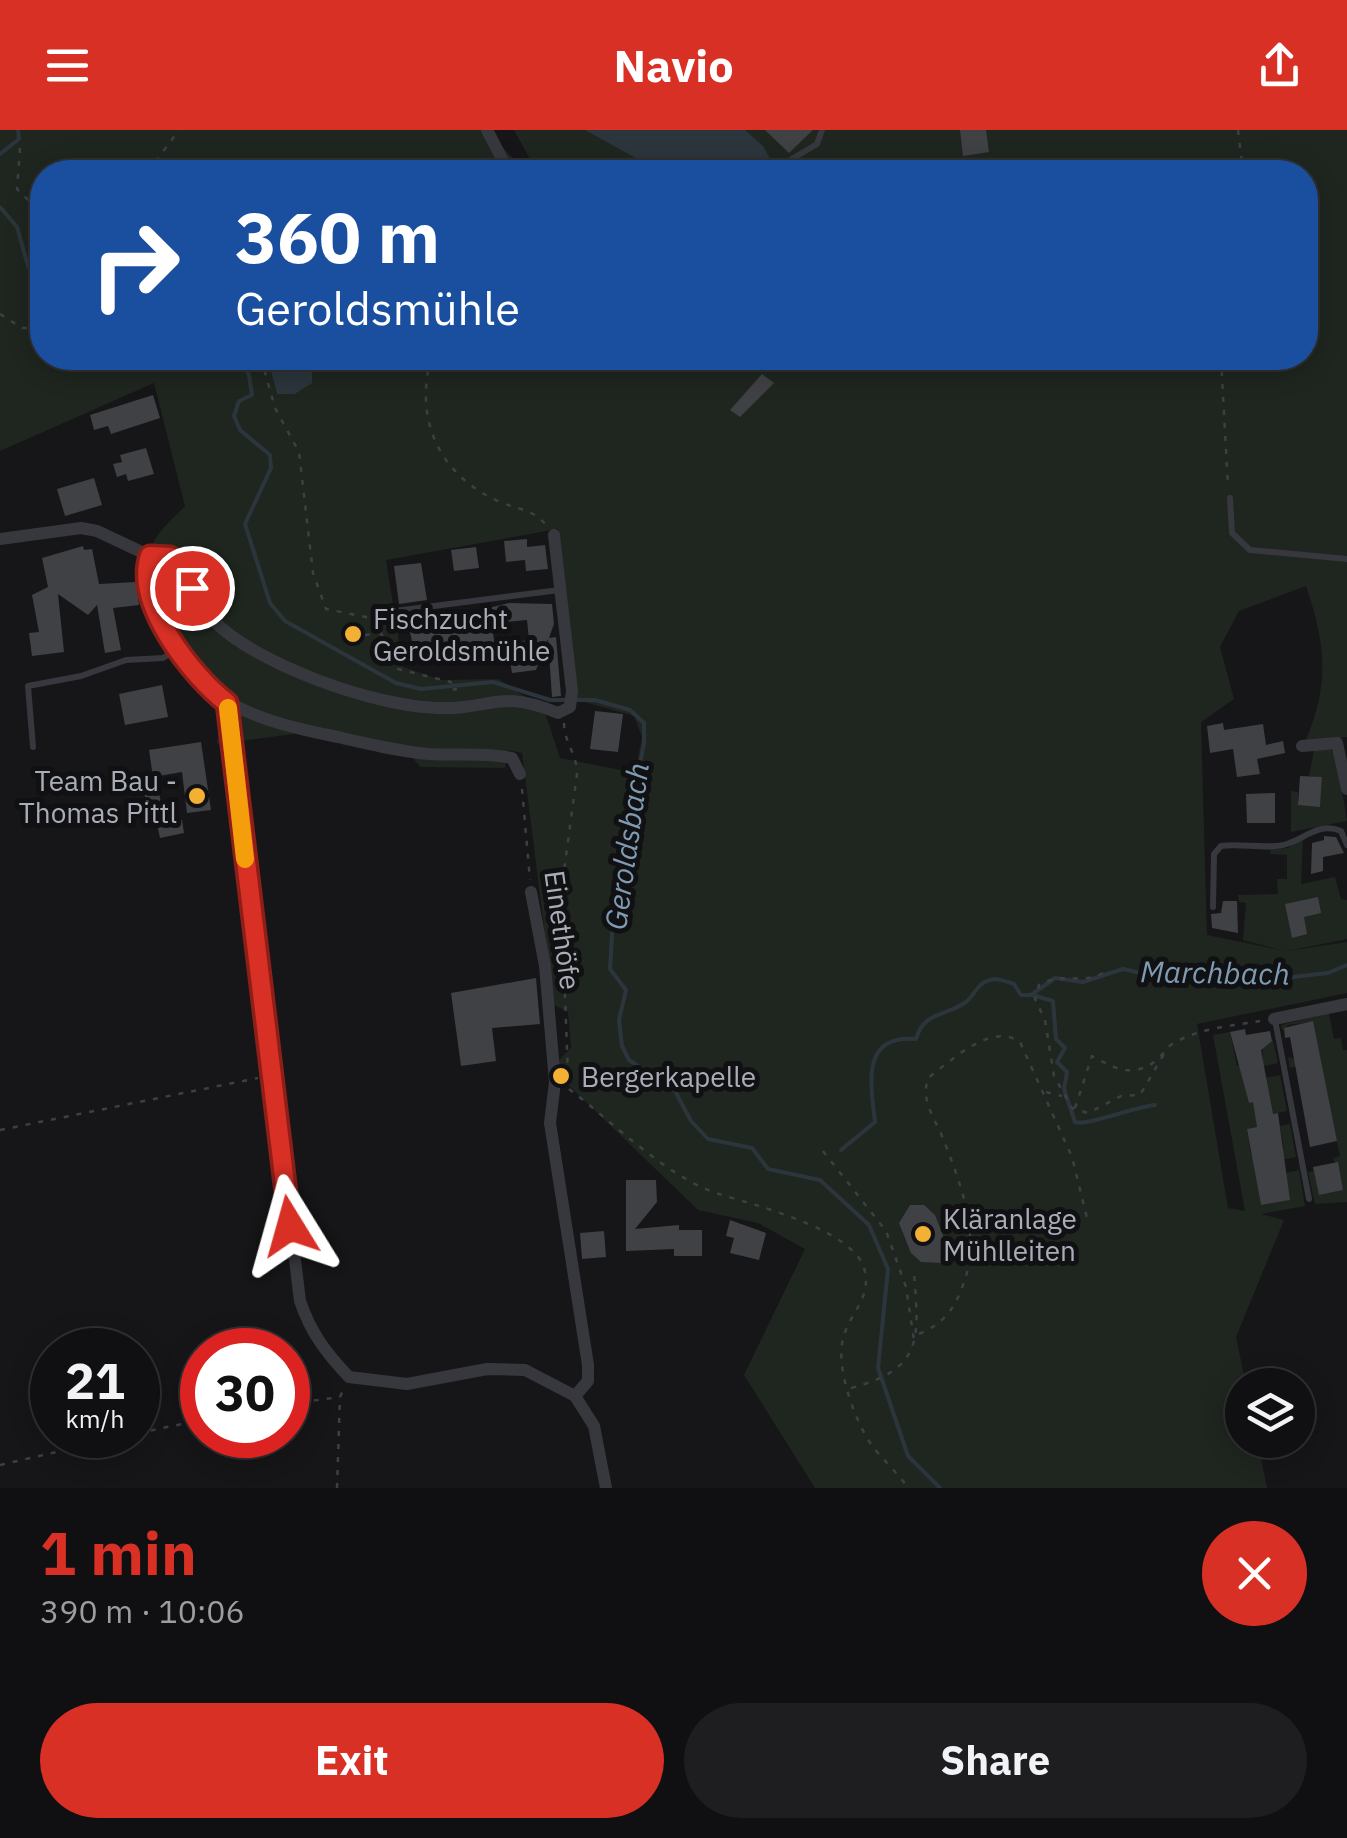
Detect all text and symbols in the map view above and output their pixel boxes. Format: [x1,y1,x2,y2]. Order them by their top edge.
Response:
text: Navio [613,36,734,94]
icon: menu [40,38,95,93]
icon: share [1252,38,1307,93]
text: 360 m [235,191,440,282]
icon: right [70,200,200,330]
text: Geroldsmühle [235,279,520,337]
pin [150,546,235,631]
icon: arrive [165,561,220,616]
place label: Fischzucht Geroldsmühle [373,600,550,669]
marker: Fischzucht Geroldsmühle [342,623,364,645]
water label: Geroldsbach [595,760,657,932]
place label: Team Bau - Thomas Pittl [19,762,177,831]
marker: Team Bau - Thomas Pittl [186,785,208,807]
street label: Einethöfe [536,868,590,992]
water label: Marchbach [1140,951,1290,993]
place label: Bergerkapelle [581,1058,756,1095]
marker: Bergerkapelle [550,1065,572,1087]
position arrow [238,1174,342,1278]
place label: Kläranlage Mühlleiten [943,1200,1077,1269]
marker: Kläranlage Mühlleiten [912,1223,934,1245]
speed limit sign: 30 [180,1328,310,1458]
text: 21 [65,1348,125,1413]
map controls [1225,1368,1315,1458]
button: layers [1225,1368,1315,1458]
text: km/h [66,1402,124,1435]
text: 1 min [40,1513,197,1592]
button: close [1202,1521,1307,1626]
text: 390 m · 10:06 [40,1590,245,1632]
button: Exit [40,1703,664,1818]
button: Share [684,1703,1307,1818]

